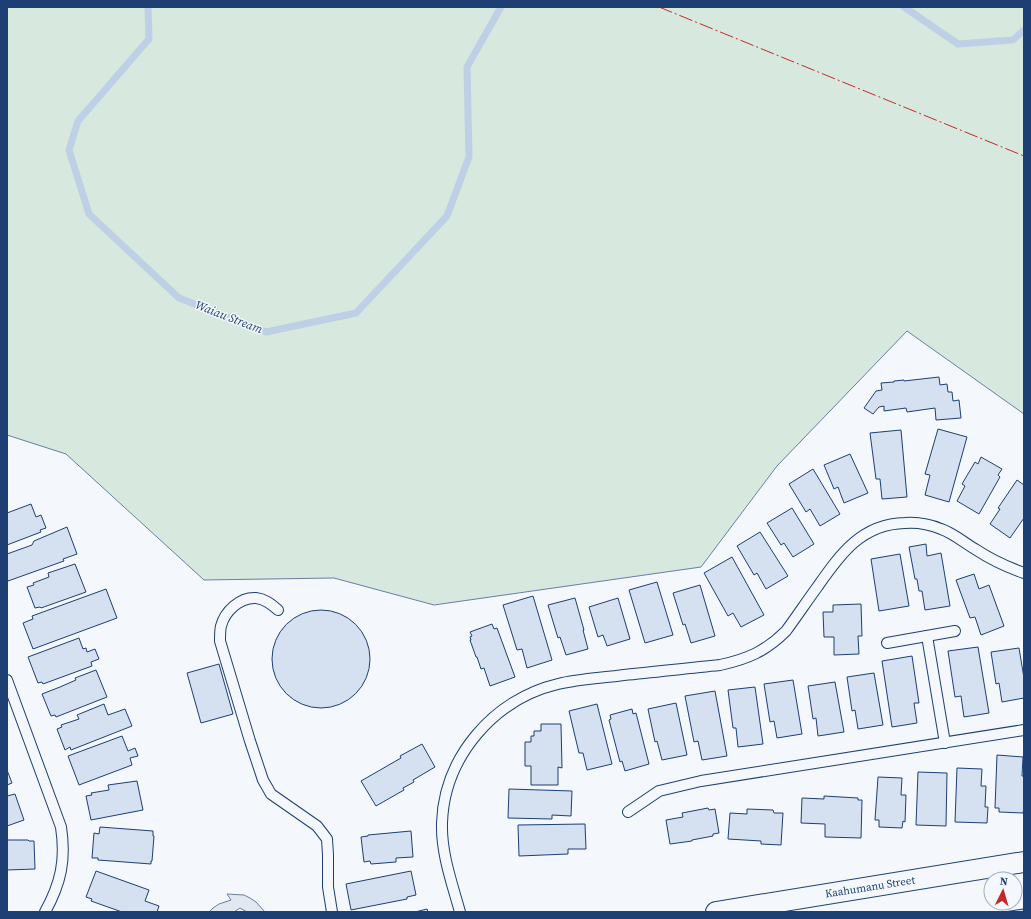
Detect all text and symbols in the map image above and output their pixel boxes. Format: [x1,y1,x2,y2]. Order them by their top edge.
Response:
water label: Waiau Stream [193,297,265,337]
north arrow [983,871,1023,911]
street label: Kaahumanu Street [824,872,916,902]
text: N [999,874,1008,889]

